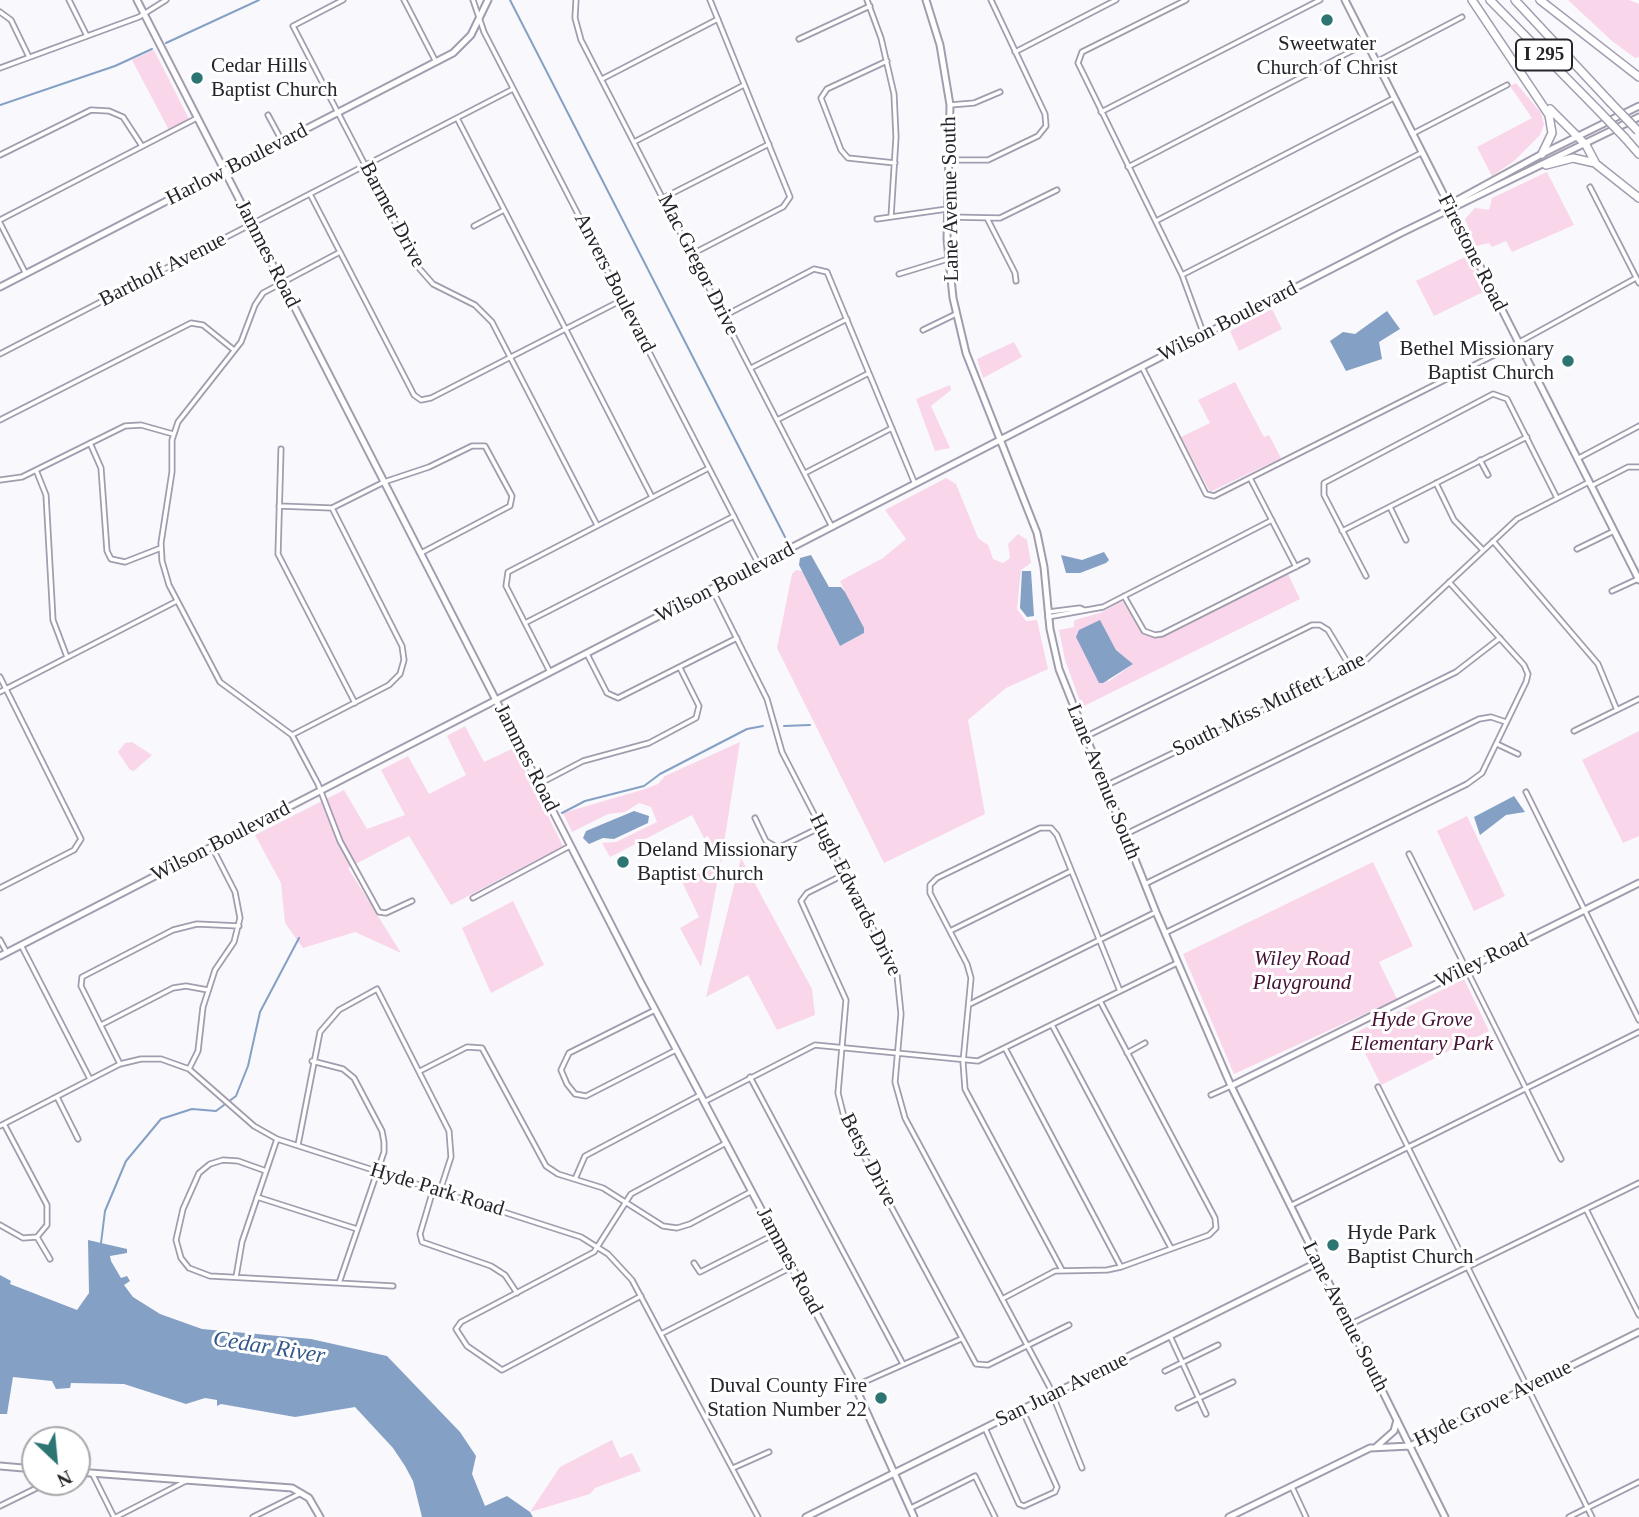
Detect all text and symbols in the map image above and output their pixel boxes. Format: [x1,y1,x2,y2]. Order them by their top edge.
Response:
marker: Sweetwater Church of Christ [1319,12,1335,28]
place label: Sweetwater Church of Christ [1256,31,1398,81]
road number: I 295 [1516,40,1572,70]
place label: Cedar Hills Baptist Church [211,53,338,103]
marker: Cedar Hills Baptist Church [189,70,205,86]
street label: Lane Avenue South [937,116,965,282]
street label: Harlow Boulevard [162,118,312,212]
street label: Barmer Drive [354,158,430,272]
street label: Mac Gregor Drive [652,190,744,340]
street label: Firestone Road [1432,190,1512,316]
street label: Jammes Road [229,196,305,312]
street label: Anvers Boulevard [568,209,660,357]
street label: Bartholf Avenue [95,227,231,313]
street label: Wilson Boulevard [1154,276,1302,368]
place label: Bethel Missionary Baptist Church [1399,336,1554,386]
marker: Bethel Missionary Baptist Church [1560,353,1576,369]
street label: Wilson Boulevard [651,537,799,629]
street label: South Miss Muffett Lane [1168,647,1370,763]
street label: Jammes Road [488,700,564,816]
street label: Lane Avenue South [1060,701,1146,863]
street label: Wilson Boulevard [147,796,295,888]
street label: Hugh Edwards Drive [803,810,907,980]
place label: Deland Missionary Baptist Church [637,837,797,887]
marker: Deland Missionary Baptist Church [615,854,631,870]
street label: Wiley Road [1432,928,1532,994]
park label: Wiley Road Playground [1253,946,1351,996]
park label: Hyde Grove Elementary Park [1351,1007,1493,1057]
street label: Betsy Drive [834,1109,902,1211]
street label: Hyde Park Road [367,1158,507,1222]
street label: Jammes Road [750,1203,828,1319]
place label: Hyde Park Baptist Church [1347,1220,1474,1270]
marker: Hyde Park Baptist Church [1325,1237,1341,1253]
street label: Lane Avenue South [1296,1238,1394,1396]
water label: Cedar River [211,1326,327,1370]
street label: San Juan Avenue [992,1347,1132,1433]
street label: Hyde Grove Avenue [1410,1355,1576,1453]
place label: Duval County Fire Station Number 22 [707,1373,867,1423]
marker: Duval County Fire Station Number 22 [873,1390,889,1406]
north arrow [21,1426,91,1496]
text: N [54,1466,75,1491]

